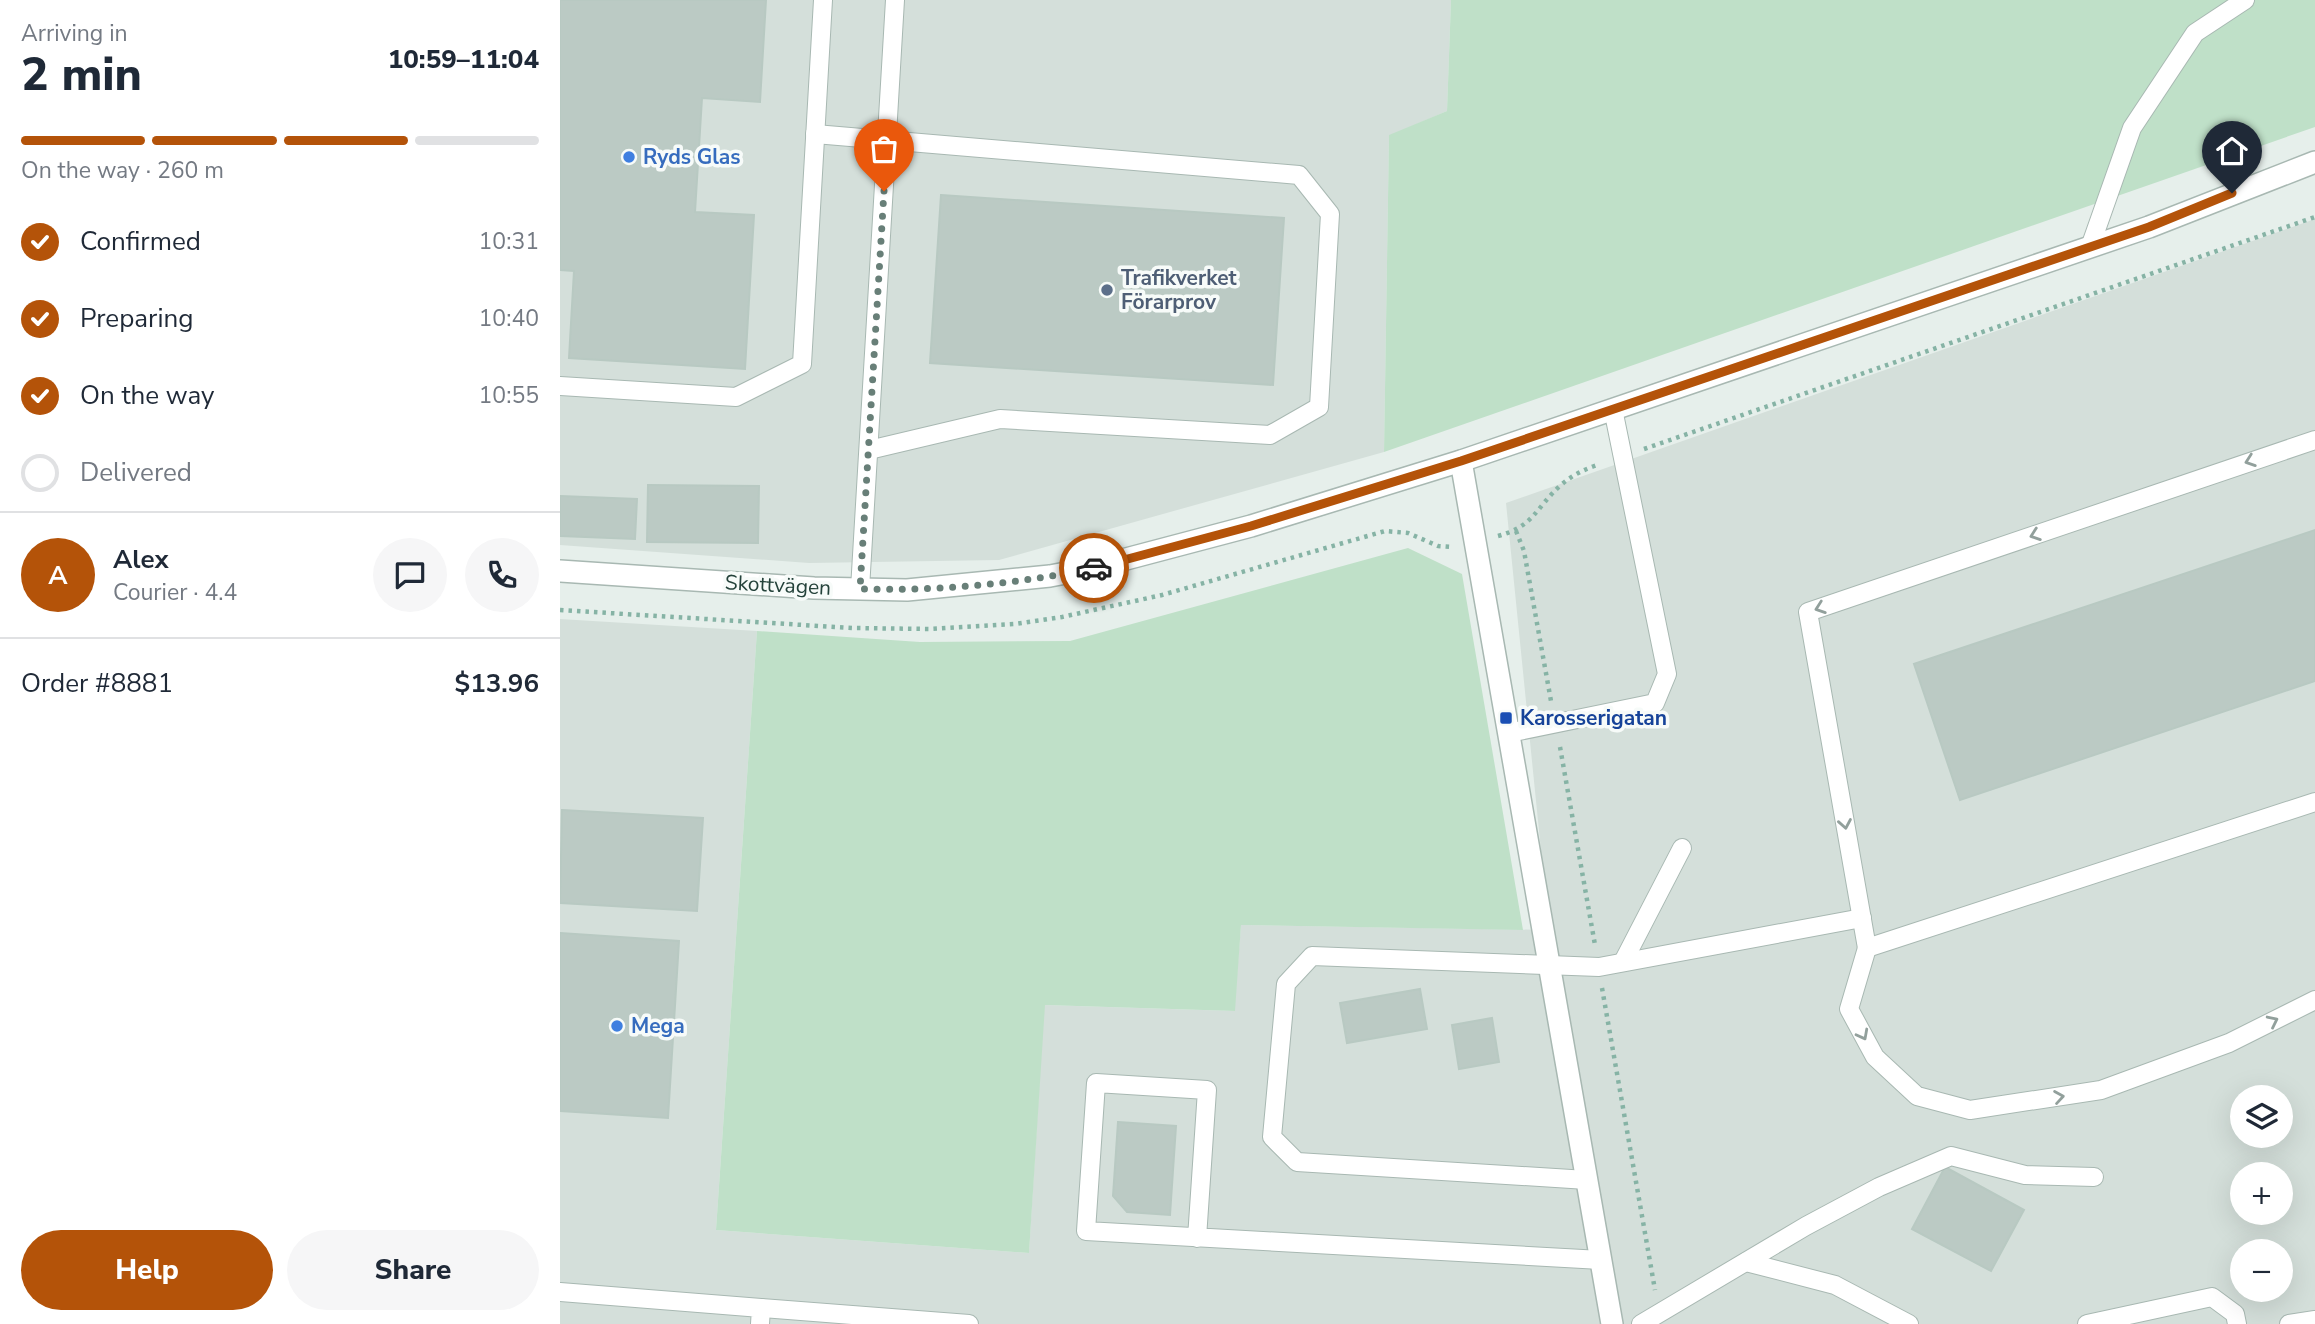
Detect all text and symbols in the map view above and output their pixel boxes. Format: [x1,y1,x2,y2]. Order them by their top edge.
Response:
text: Arriving in [21,18,128,49]
text: 10:59–11:04 [388,42,539,77]
text: 2 min [21,43,142,106]
pin [854,119,914,191]
pin [2202,121,2262,193]
icon: bag [865,130,903,168]
icon: home [2213,132,2251,170]
place label: Ryds Glas [643,143,741,171]
marker: Ryds Glas [621,149,637,165]
text: On the way · 260 m [21,155,224,186]
icon: check [21,223,59,261]
text: Confirmed [80,224,201,259]
text: 10:31 [479,226,539,257]
place label: Trafikverket Förarprov [1121,264,1238,316]
marker: Trafikverket Förarprov [1099,282,1115,298]
icon: check [21,300,59,338]
text: Preparing [80,301,193,336]
text: 10:40 [479,303,539,334]
icon: check [21,377,59,415]
text: On the way [80,378,214,413]
text: 10:55 [479,380,539,411]
one-way arrow [2245,453,2257,468]
text: Delivered [80,455,192,490]
one-way arrow [2029,527,2042,541]
courier [1059,533,1129,603]
button: chat [373,538,447,612]
button: phone [465,538,539,612]
text: Alex [113,542,169,577]
icon: car [1075,549,1113,587]
text: A [48,558,68,593]
street label: Skottvägen [724,568,832,602]
text: Courier · 4.4 [113,577,237,608]
one-way arrow [1814,600,1826,614]
text: Order #8881 [21,666,173,701]
text: $13.96 [455,666,539,701]
place label: Karosserigatan [1520,704,1667,732]
marker: Karosserigatan [1498,710,1514,726]
one-way arrow [1837,818,1852,829]
place label: Mega [631,1012,685,1040]
one-way arrow [2266,1015,2278,1029]
marker: Mega [609,1018,625,1034]
one-way arrow [1855,1028,1868,1040]
map controls [2230,1085,2293,1302]
button: layers [2230,1085,2293,1148]
one-way arrow [2053,1090,2065,1105]
button: + [2230,1162,2293,1225]
button: Help [21,1230,273,1310]
button: Share [287,1230,539,1310]
button: − [2230,1239,2293,1302]

